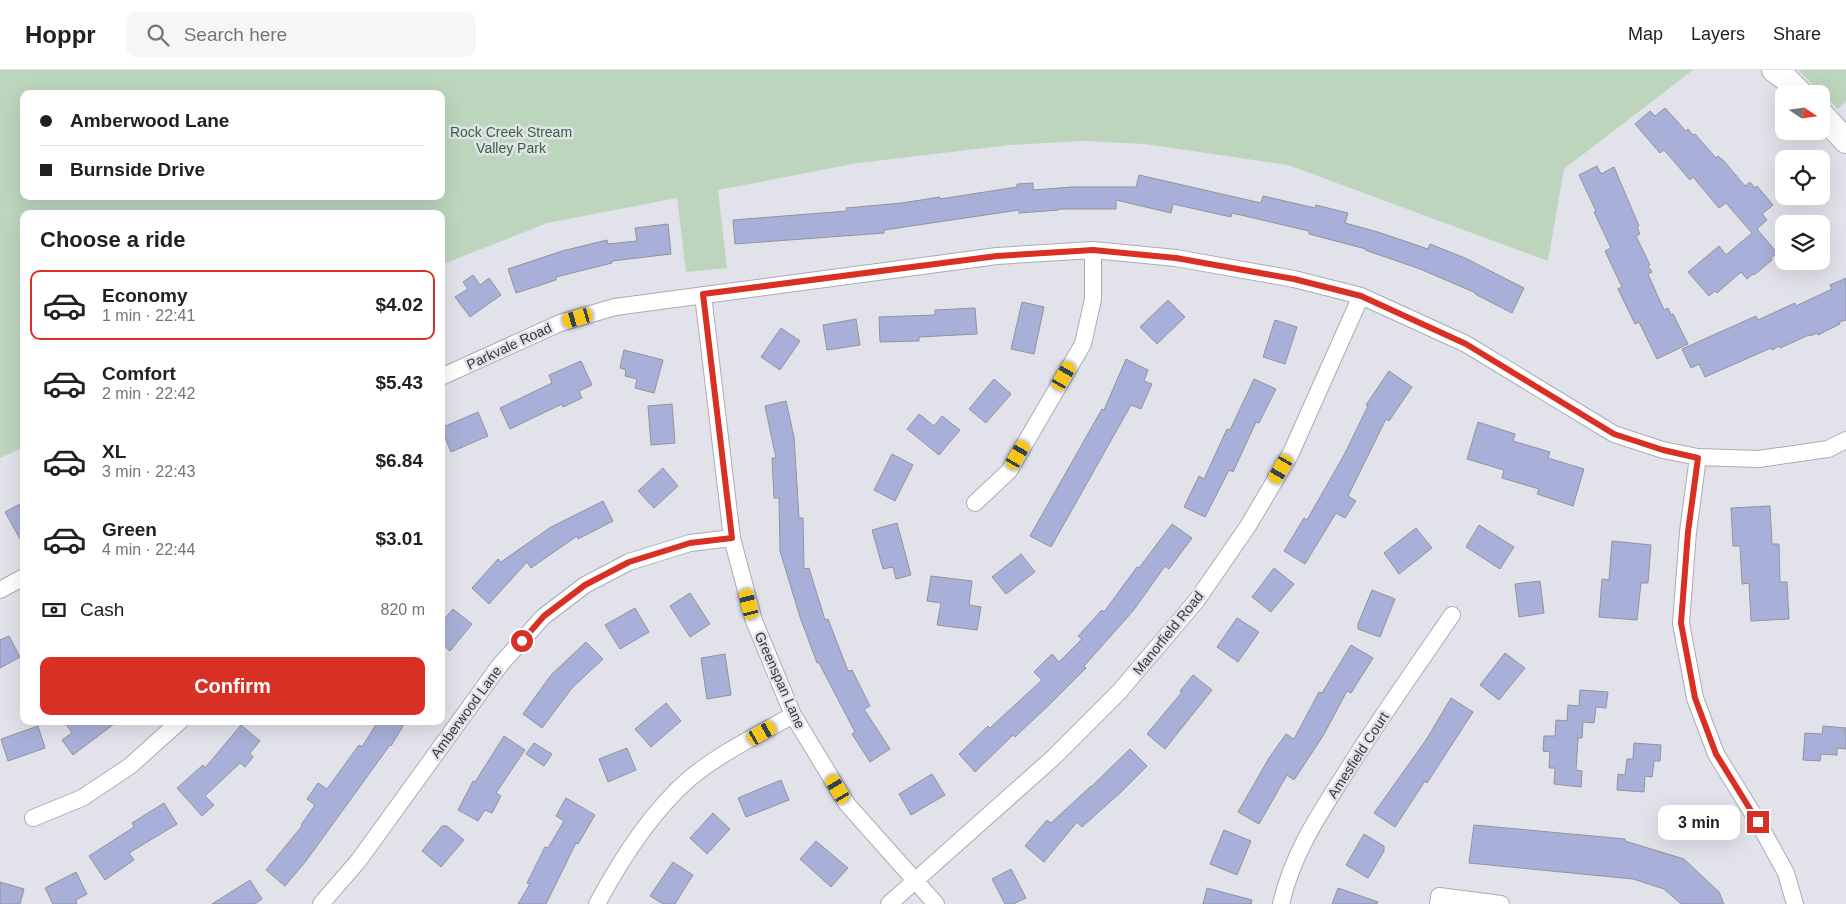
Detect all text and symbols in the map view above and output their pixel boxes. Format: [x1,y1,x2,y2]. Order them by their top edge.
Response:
search box [126,12,476,57]
text: Hoppr [25,21,96,48]
icon: search [144,21,172,49]
text: Search here [184,24,287,45]
text: Map [1628,24,1663,44]
text: Layers [1691,24,1745,44]
text: Share [1773,24,1821,44]
north arrow [1775,85,1830,140]
map controls [1775,85,1830,270]
text: Amberwood Lane [70,110,229,131]
park label: Rock Creek Stream Valley Park [450,124,572,156]
button: locate [1775,150,1830,205]
text: Burnside Drive [70,159,205,180]
button: layers [1775,215,1830,270]
text: Choose a ride [40,227,185,252]
icon: car [42,283,87,328]
text: Economy [102,285,188,306]
text: $4.02 [375,294,423,315]
text: 1 min · 22:41 [102,307,195,324]
car [561,307,594,329]
street label: Parkvale Road [464,319,554,373]
car [1050,359,1077,393]
icon: car [42,361,87,406]
text: Comfort [102,363,176,384]
text: $5.43 [375,372,423,393]
text: 2 min · 22:42 [102,385,195,402]
car [1004,438,1031,472]
icon: car [42,439,87,484]
text: XL [102,441,126,462]
text: $6.84 [375,450,423,471]
car [1267,452,1294,486]
text: 3 min · 22:43 [102,463,195,480]
icon: car [42,517,87,562]
text: Green [102,519,157,540]
text: $3.01 [375,528,423,549]
text: 4 min · 22:44 [102,541,195,558]
car [738,588,759,620]
street label: Manorfield Road [1129,588,1207,678]
icon: cash [40,596,68,624]
text: Cash [80,599,124,620]
text: 820 m [381,601,425,618]
street label: Greenspan Lane [751,629,809,731]
route start [511,630,533,652]
button: Confirm [40,657,425,715]
street label: Amberwood Lane [427,663,505,761]
street label: Amesfield Court [1324,709,1392,801]
car [745,719,778,747]
car [823,772,852,806]
callout: 3 min [1658,804,1740,840]
route end [1747,811,1769,833]
text: 3 min [1678,814,1720,831]

